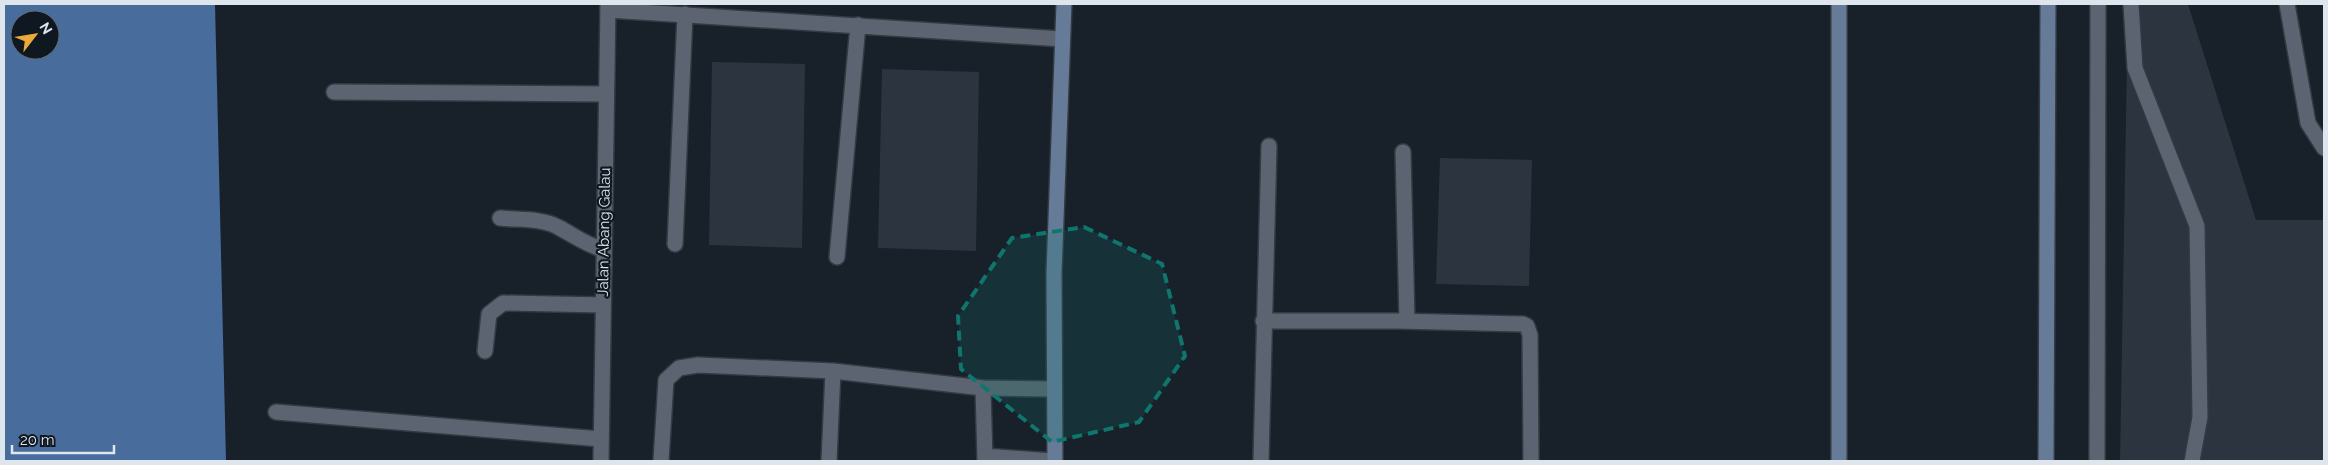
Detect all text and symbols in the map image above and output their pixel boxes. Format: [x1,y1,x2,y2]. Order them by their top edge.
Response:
north arrow [10,10,60,60]
text: N [37,20,56,37]
street label: Jalan Abang Galau [594,167,614,297]
scale bar [12,422,115,454]
text: 20 m [20,431,55,449]

